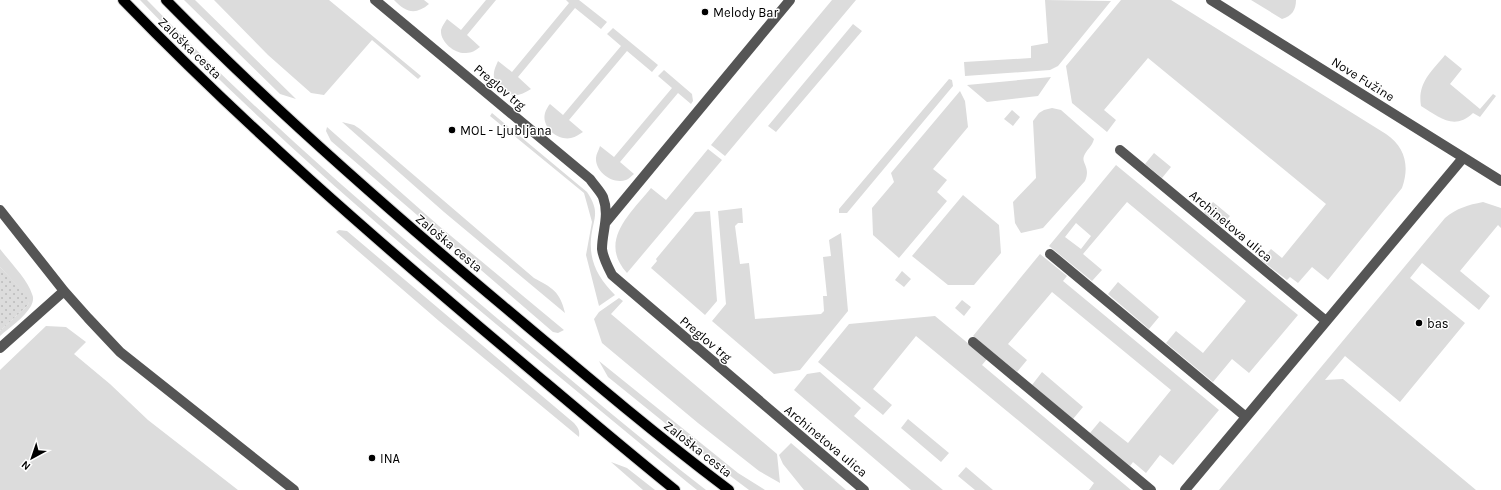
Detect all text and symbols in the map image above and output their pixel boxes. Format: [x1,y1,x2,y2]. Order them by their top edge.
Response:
place label: Melody Bar [713,5,779,20]
marker: Melody Bar [700,7,710,17]
street label: Zaloška cesta [155,14,225,82]
street label: Nove Fužine [1329,54,1397,104]
street label: Preglov trg [471,61,529,113]
place label: MOL - Ljubljana [460,123,552,138]
marker: MOL - Ljubljana [447,125,457,135]
street label: Archinetova ulica [1187,187,1275,265]
street label: Zaloška cesta [413,211,485,275]
street label: Preglov trg [677,313,735,365]
place label: bas [1427,316,1449,331]
marker: bas [1414,318,1424,328]
street label: Archinetova ulica [782,402,870,480]
street label: Zaloška cesta [661,418,735,480]
north arrow [12,438,52,478]
place label: INA [380,451,401,466]
marker: INA [367,453,377,463]
text: N [19,458,33,473]

